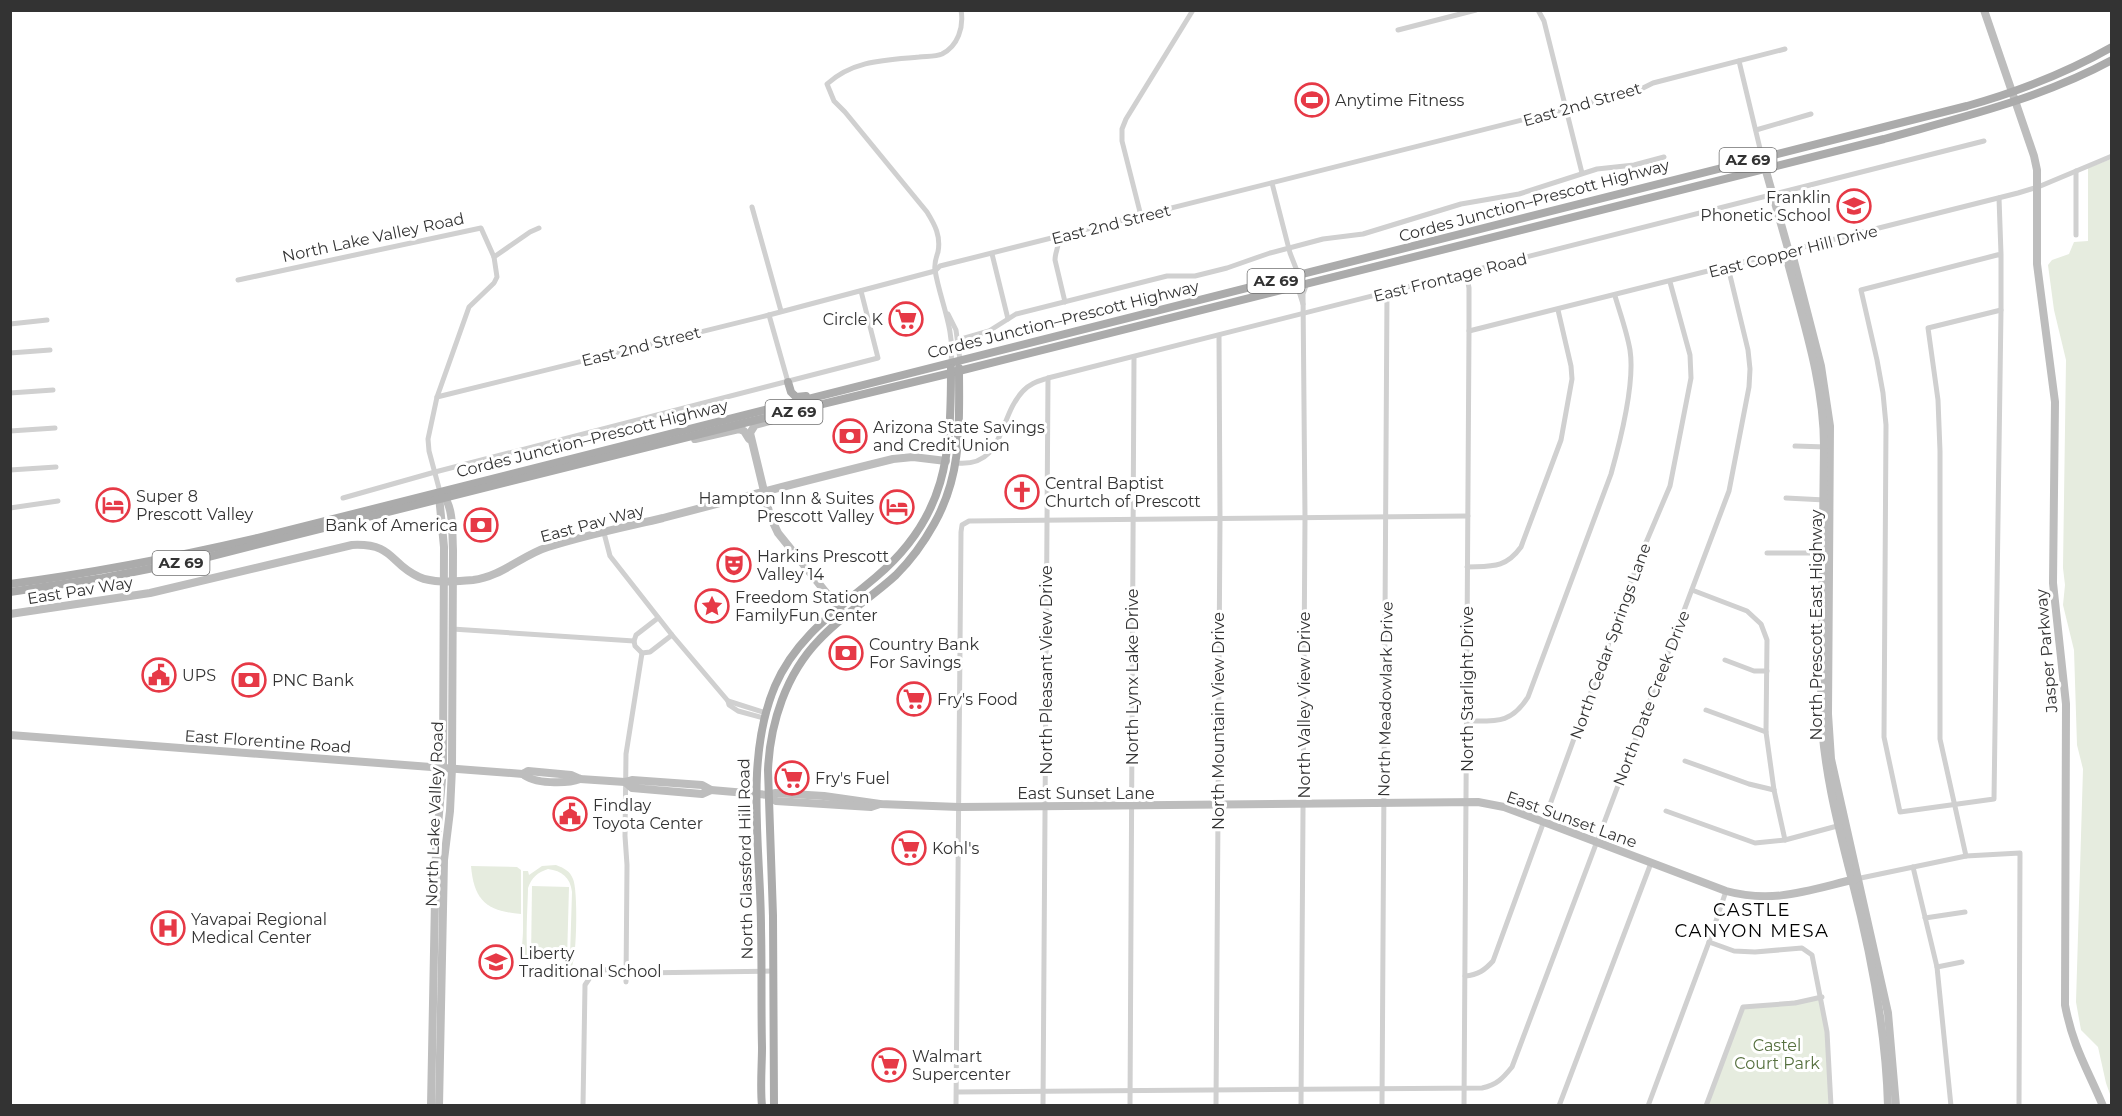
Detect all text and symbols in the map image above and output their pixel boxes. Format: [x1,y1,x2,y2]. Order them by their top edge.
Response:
street label: East 2nd Street [1521,78,1644,130]
sports icon: Anytime Fitness [1294,82,1330,118]
place label: Anytime Fitness [1335,91,1464,110]
road number: AZ 69 [1720,148,1776,172]
street label: Cordes Junction–Prescott Highway [1397,155,1672,246]
place label: Franklin Phonetic School [1700,188,1831,225]
school or university icon: Franklin Phonetic School [1836,188,1872,224]
street label: East 2nd Street [1050,200,1173,248]
street label: North Lake Valley Road [280,209,466,266]
street label: East Copper Hill Drive [1707,221,1880,282]
street label: East Frontage Road [1371,249,1529,306]
road number: AZ 69 [1248,269,1304,293]
street label: Cordes Junction–Prescott Highway [925,276,1201,362]
supermarket icon: Circle K [888,301,924,337]
place label: Circle K [823,310,884,329]
street label: East 2nd Street [580,322,703,370]
street label: Cordes Junction–Prescott Highway [454,395,730,481]
road number: AZ 69 [766,400,822,424]
bank icon: Arizona State Savings and Credit Union [832,418,868,454]
place label: Arizona State Savings and Credit Union [873,418,1045,455]
church icon: Central Baptist Churtch of Prescott [1004,474,1040,510]
place label: Central Baptist Churtch of Prescott [1045,474,1201,511]
hotel icon: Super 8 Prescott Valley [95,487,131,523]
place label: Super 8 Prescott Valley [136,487,254,524]
place label: Hampton Inn & Suites Prescott Valley [699,489,874,526]
hotel icon: Hampton Inn & Suites Prescott Valley [879,489,915,525]
street label: East Pav Way [538,500,646,546]
bank icon: Bank of America [463,507,499,543]
street label: North Prescott East Highway [1807,509,1826,740]
place label: Bank of America [325,516,458,535]
street label: North Cedar Springs Lane [1566,541,1655,742]
theatre icon: Harkins Prescott Valley 14 [716,547,752,583]
place label: Harkins Prescott Valley 14 [757,547,889,584]
road number: AZ 69 [152,551,210,575]
street label: North Pleasant View Drive [1037,565,1056,775]
street label: East Pav Way [26,573,135,608]
place icon: Freedom Station FamilyFun Center [694,588,730,624]
place label: Freedom Station FamilyFun Center [735,588,878,625]
street label: Jasper Parkway [2032,588,2061,715]
street label: North Lynx Lake Drive [1123,589,1142,765]
street label: North Meadowlark Drive [1374,601,1397,797]
street label: North Starlight Drive [1458,606,1477,772]
street label: North Date Creek Drive [1609,608,1694,789]
street label: North Mountain View Drive [1209,612,1228,830]
street label: North Valley View Drive [1295,612,1314,798]
bank icon: Country Bank For Savings [828,635,864,671]
place label: Country Bank For Savings [869,635,980,672]
public building icon: UPS [141,657,177,693]
bank icon: PNC Bank [231,662,267,698]
place label: UPS [182,666,216,685]
place label: PNC Bank [272,671,354,690]
supermarket icon: Fry's Food [896,681,932,717]
place label: Fry's Food [937,690,1018,709]
street label: North Lake Valley Road [422,721,447,907]
street label: East Florentine Road [184,726,352,757]
street label: North Glassford Hill Road [734,758,757,960]
supermarket icon: Fry's Fuel [774,760,810,796]
place label: Fry's Fuel [815,769,890,788]
street label: East Sunset Lane [1017,784,1155,803]
street label: East Sunset Lane [1504,787,1640,852]
public building icon: Findlay Toyota Center [552,796,588,832]
place label: Findlay Toyota Center [593,796,703,833]
supermarket icon: Kohl's [891,830,927,866]
place label: Kohl's [932,839,979,858]
district label: CASTLE CANYON MESA [1675,899,1829,942]
hospital icon: Yavapai Regional Medical Center [150,910,186,946]
place label: Yavapai Regional Medical Center [191,910,327,947]
school or university icon: Liberty Traditional School [478,944,514,980]
place label: Liberty Traditional School [519,944,662,981]
park label: Castel Court Park [1734,1036,1820,1073]
supermarket icon: Walmart Supercenter [871,1047,907,1083]
place label: Walmart Supercenter [912,1047,1011,1084]

